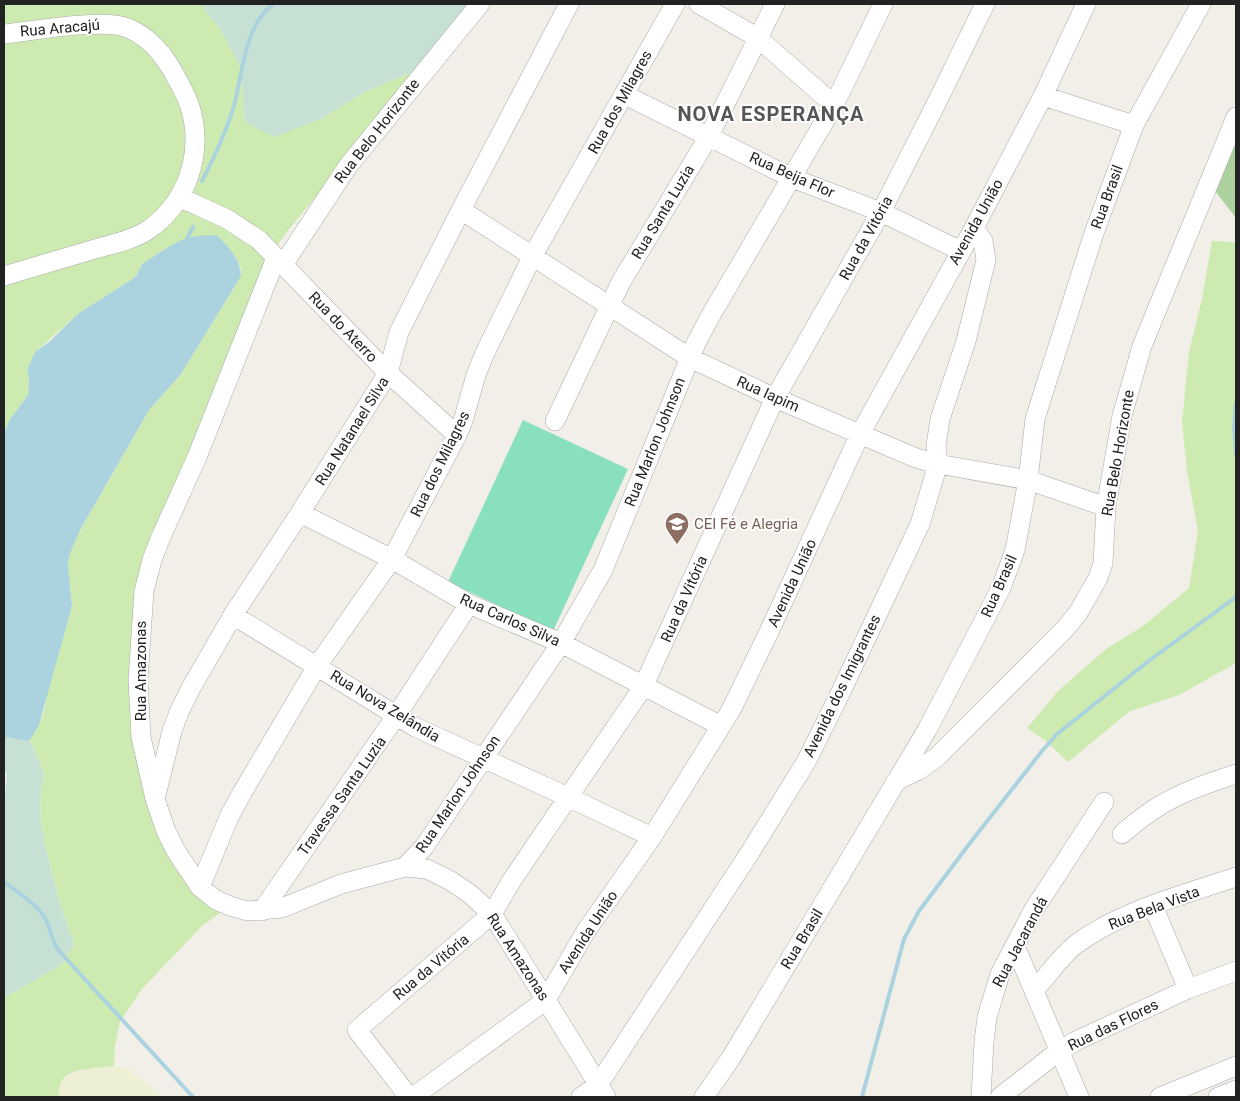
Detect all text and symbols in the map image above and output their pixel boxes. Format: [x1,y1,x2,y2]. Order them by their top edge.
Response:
street label: Rua Aracajú [19,16,101,40]
street label: Rua dos Milagres [584,47,656,157]
street label: Rua Belo Horizonte [331,75,423,187]
district label: NOVA ESPERANÇA [677,102,865,126]
street label: Rua Beija Flor [747,148,837,202]
street label: Rua Santa Luzia [628,162,698,262]
street label: Rua Brasil [1087,163,1127,231]
street label: Avenida União [945,176,1007,268]
street label: Rua da Vitória [836,193,896,283]
street label: Rua do Aterro [305,288,381,366]
street label: Rua Iapim [734,372,802,416]
street label: Rua Natanael Silva [311,373,393,489]
street label: Rua Marlon Johnson [621,375,689,509]
street label: Rua Belo Horizonte [1098,389,1138,517]
street label: Rua dos Milagres [407,408,473,520]
school or university icon: CEI Fé e Alegria [664,511,690,545]
place label: CEI Fé e Alegria [694,515,798,533]
street label: Avenida União [764,536,820,630]
street label: Rua Brasil [977,552,1021,620]
street label: Rua da Vitória [657,553,711,645]
street label: Rua Carlos Silva [457,590,563,650]
street label: Avenida dos Imigrantes [800,612,884,760]
street label: Rua Amazonas [132,621,150,721]
street label: Rua Nova Zelândia [327,666,443,746]
street label: Rua Marlon Johnson [412,732,504,856]
street label: Travessa Santa Luzia [294,733,390,859]
street label: Rua Bela Vista [1106,882,1202,934]
street label: Avenida União [555,887,621,977]
street label: Rua Jacarandá [989,894,1051,990]
street label: Rua Brasil [777,906,827,972]
street label: Rua Amazonas [483,910,553,1004]
street label: Rua da Vitória [390,930,472,1004]
street label: Rua das Flores [1065,995,1161,1055]

